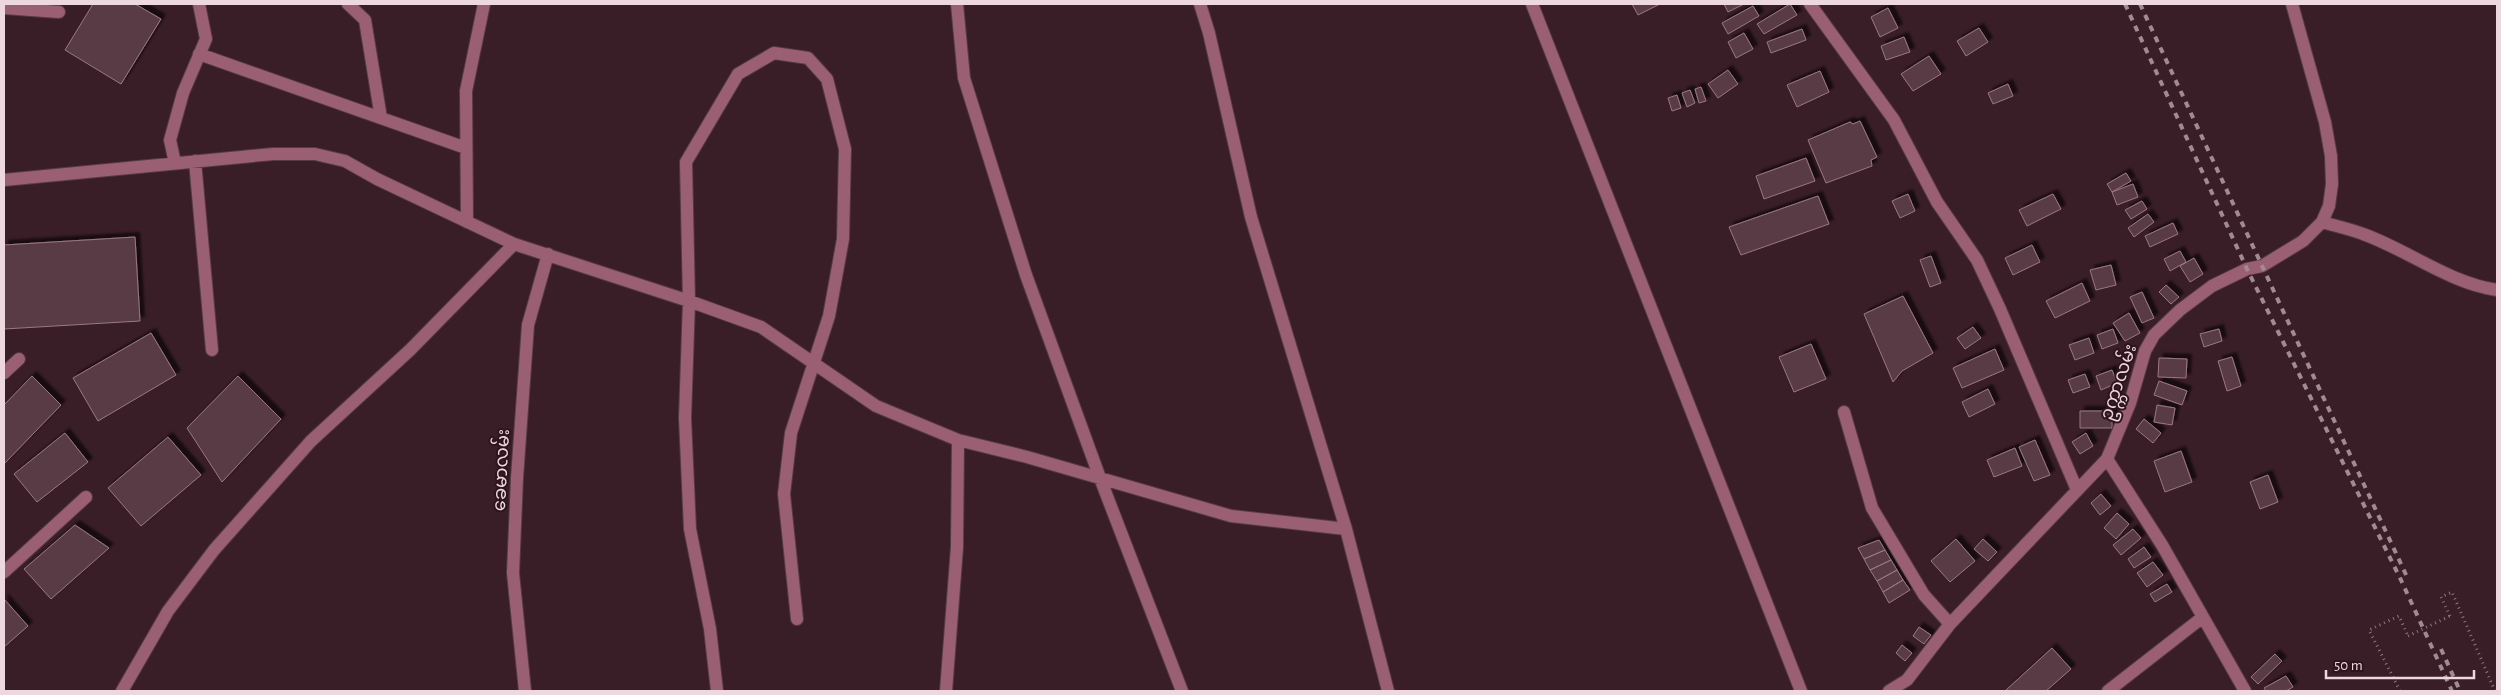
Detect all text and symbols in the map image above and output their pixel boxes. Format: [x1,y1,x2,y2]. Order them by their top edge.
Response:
street label: ဥက္ကာလမ်း [2093,340,2145,424]
street label: ခေမာလမ်း [486,428,513,512]
scale bar [2326,648,2474,680]
text: 50 m [2334,658,2363,673]

